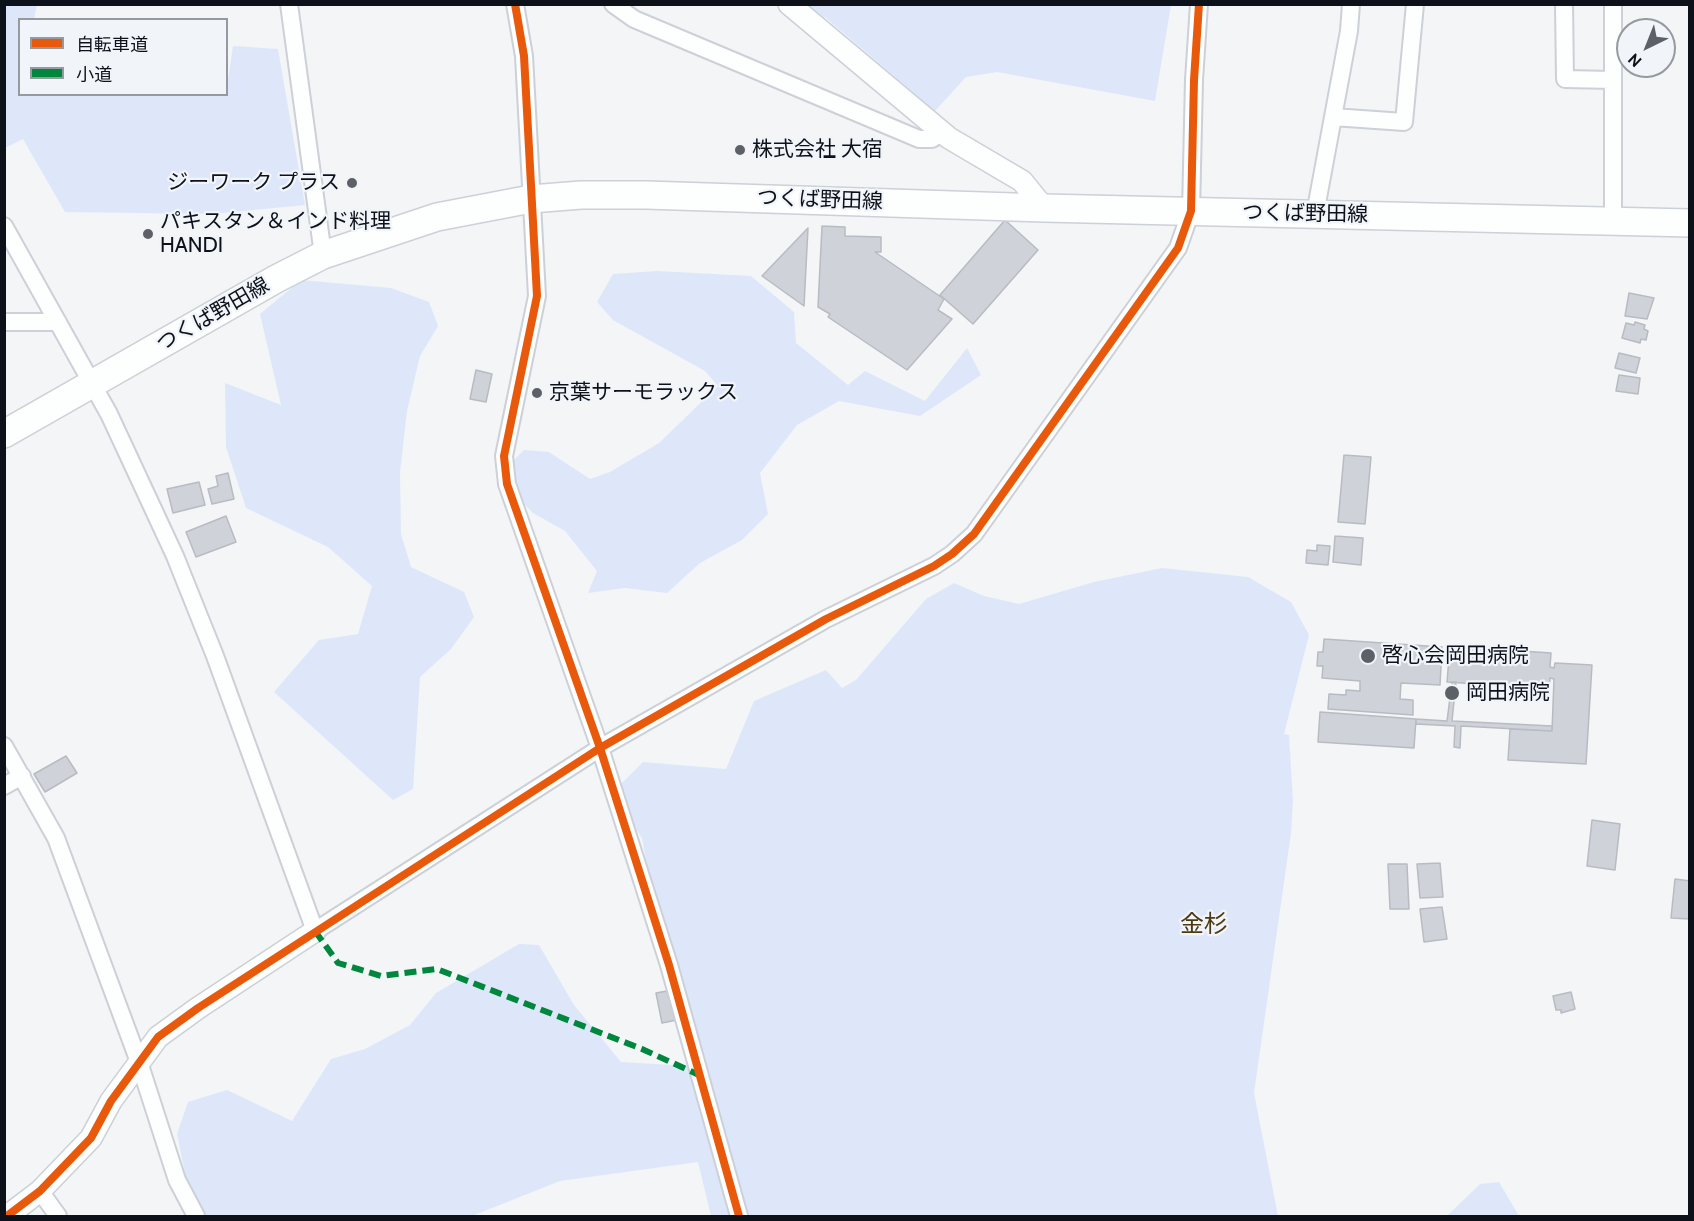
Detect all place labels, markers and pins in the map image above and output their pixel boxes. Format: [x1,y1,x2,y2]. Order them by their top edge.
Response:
place label: 株式会社 大宿 [752,137,883,163]
marker: 株式会社 大宿 [733,143,747,157]
place label: ジーワーク プラス [167,170,340,196]
marker: ジーワーク プラス [345,176,359,190]
place label: パキスタン＆インド料理 HANDI [160,209,391,259]
marker: パキスタン＆インド料理 HANDI [141,227,155,241]
place label: 京葉サーモラックス [549,380,738,406]
marker: 京葉サーモラックス [530,386,544,400]
place label: 啓心会岡田病院 [1382,643,1529,669]
marker: 啓心会岡田病院 [1359,647,1377,665]
place label: 岡田病院 [1466,680,1550,706]
marker: 岡田病院 [1443,684,1461,702]

